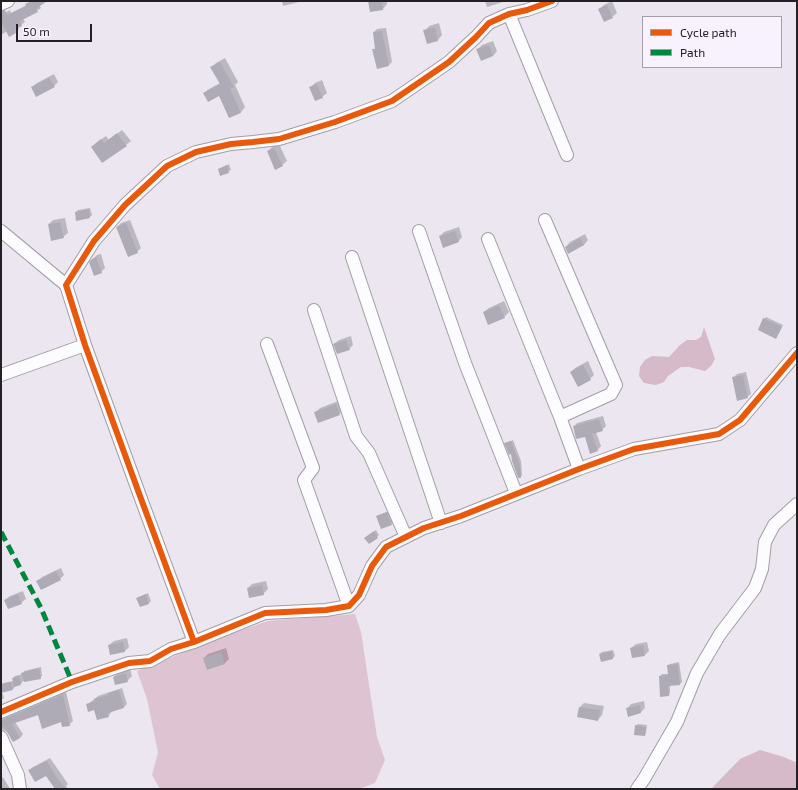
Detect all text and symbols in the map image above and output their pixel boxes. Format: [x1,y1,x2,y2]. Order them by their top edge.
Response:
scale bar [18,16,94,42]
legend [642,16,782,68]
text: 50 m [23,24,50,38]
text: Cycle path [680,25,737,39]
text: Path [680,45,705,59]

